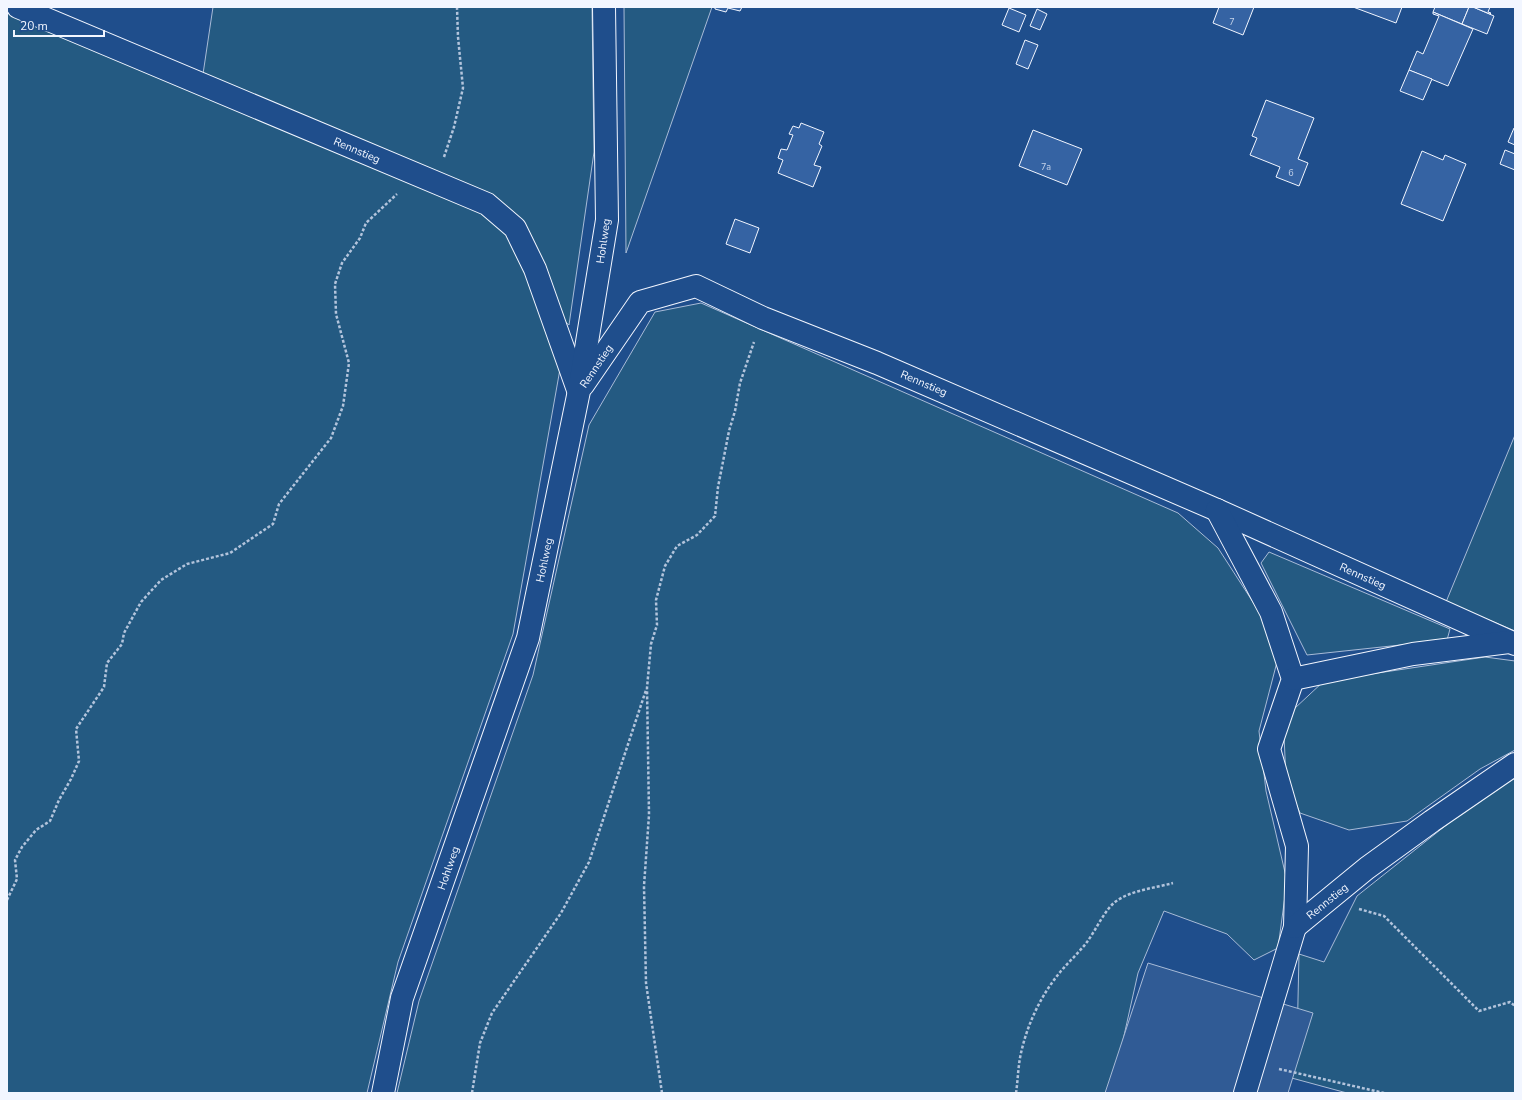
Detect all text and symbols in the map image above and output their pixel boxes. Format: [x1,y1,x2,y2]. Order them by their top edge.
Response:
scale bar [14,12,104,38]
house number: 7 [1229,16,1235,28]
text: 20 m [20,18,48,34]
street label: Rennstieg [331,134,383,167]
house number: 7a [1041,161,1051,173]
house number: 6 [1288,167,1294,179]
street label: Hohlweg [593,218,614,265]
street label: Rennstieg [576,342,616,391]
street label: Rennstieg [898,367,950,400]
street label: Hohlweg [532,536,557,584]
street label: Rennstieg [1337,560,1388,593]
street label: Hohlweg [434,844,463,892]
street label: Rennstieg [1303,880,1351,923]

